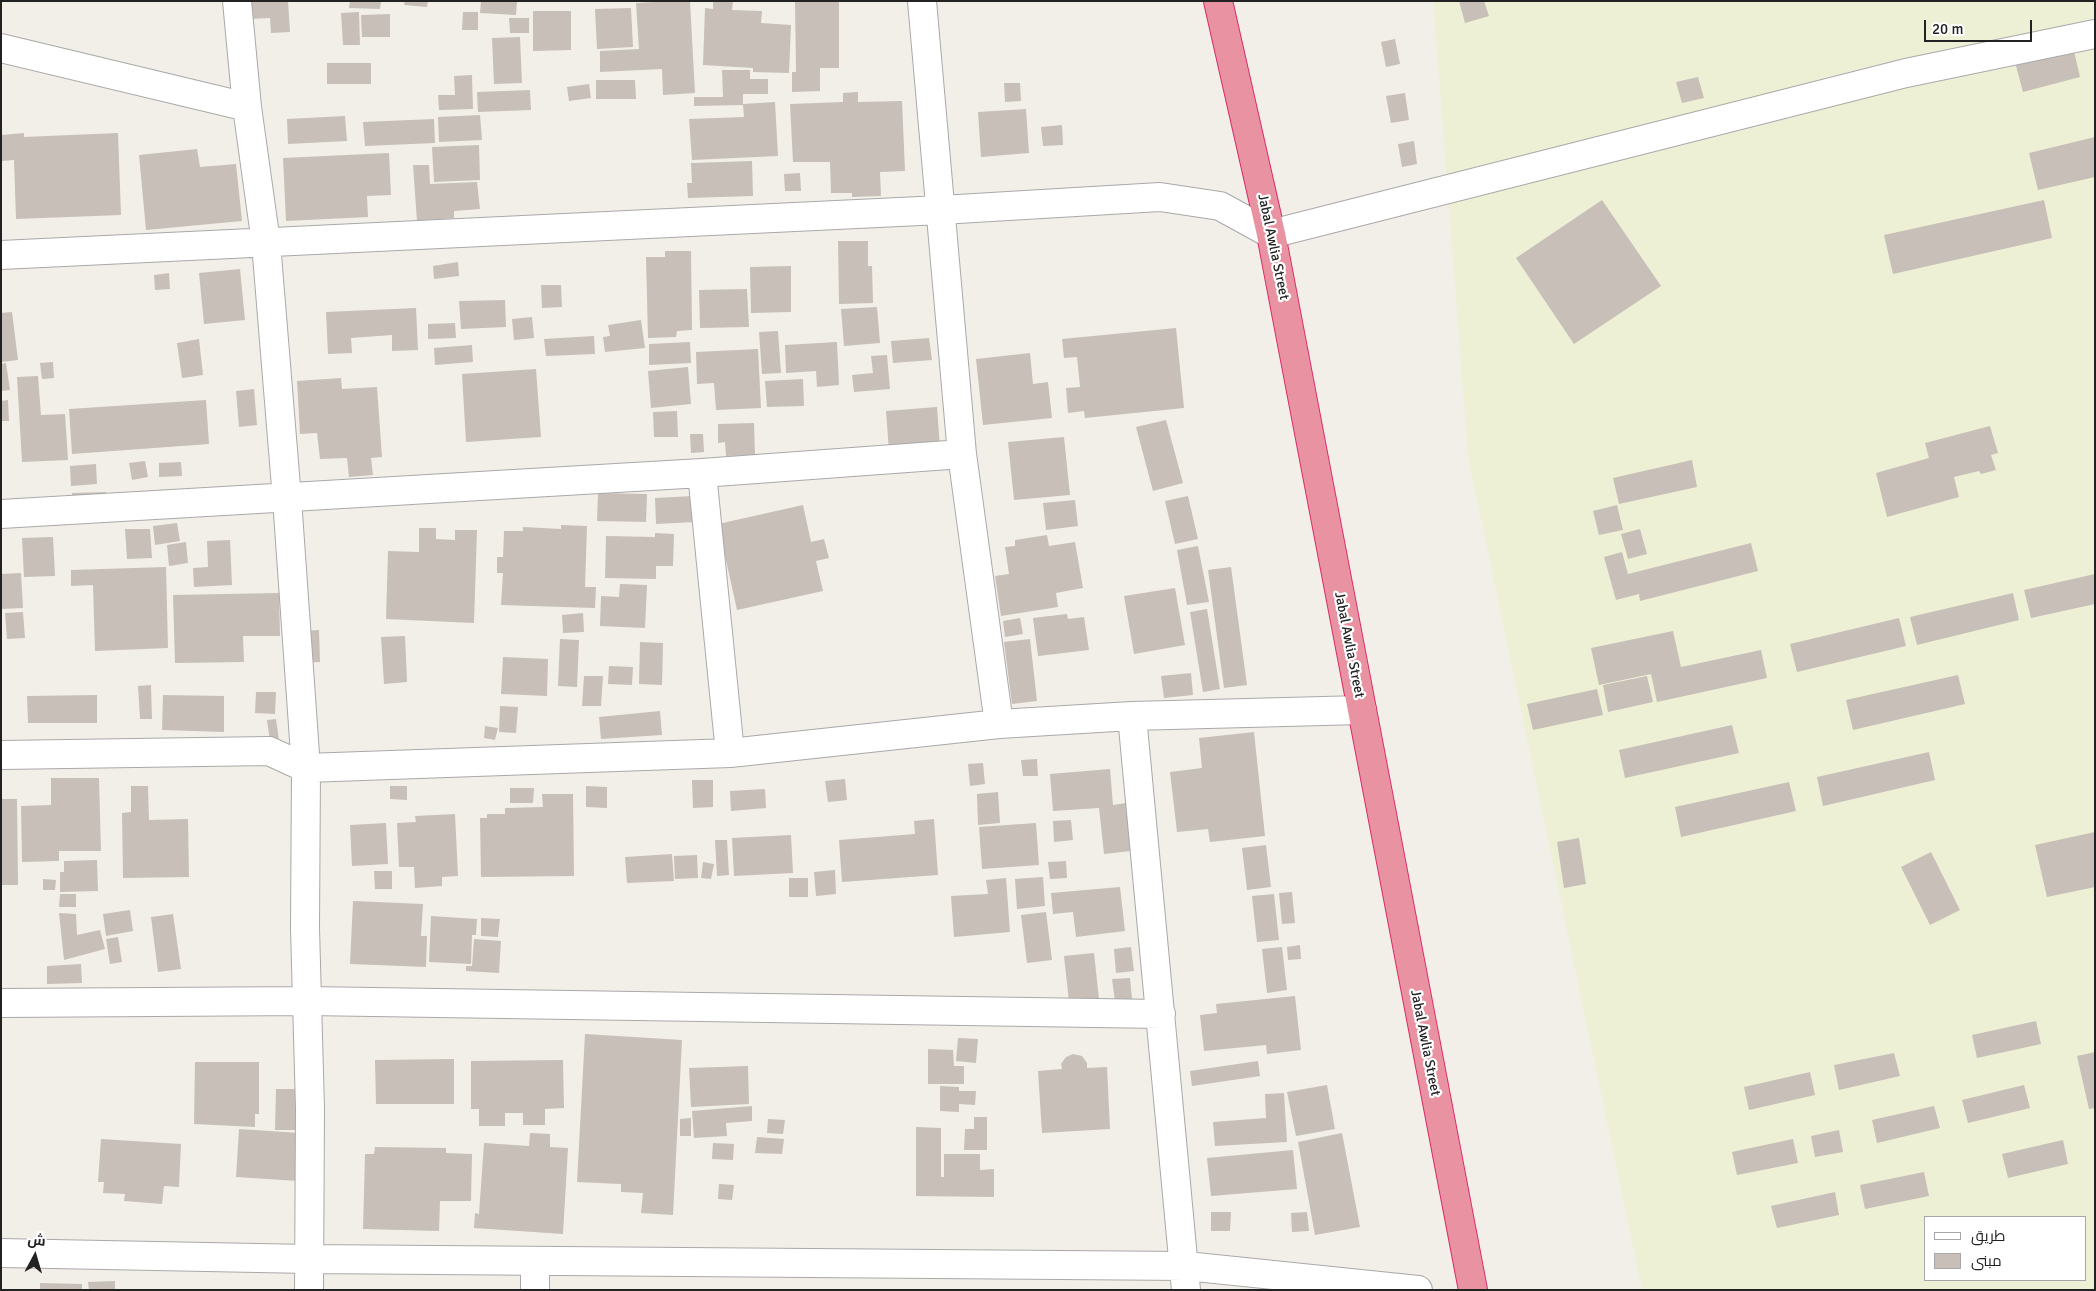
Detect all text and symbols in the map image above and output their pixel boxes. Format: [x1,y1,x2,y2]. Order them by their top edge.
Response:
scale bar [1926,10,2034,42]
text: 20 m [1932,20,1963,38]
street label: Jabal Awlia Street [1254,193,1292,301]
street label: Jabal Awlia Street [1330,591,1368,699]
street label: Jabal Awlia Street [1406,989,1444,1097]
legend [1924,1216,2086,1281]
text: طريق [1971,1227,2005,1245]
north arrow [10,1231,60,1281]
text: ش [27,1231,46,1250]
text: مبنى [1971,1252,2002,1270]

